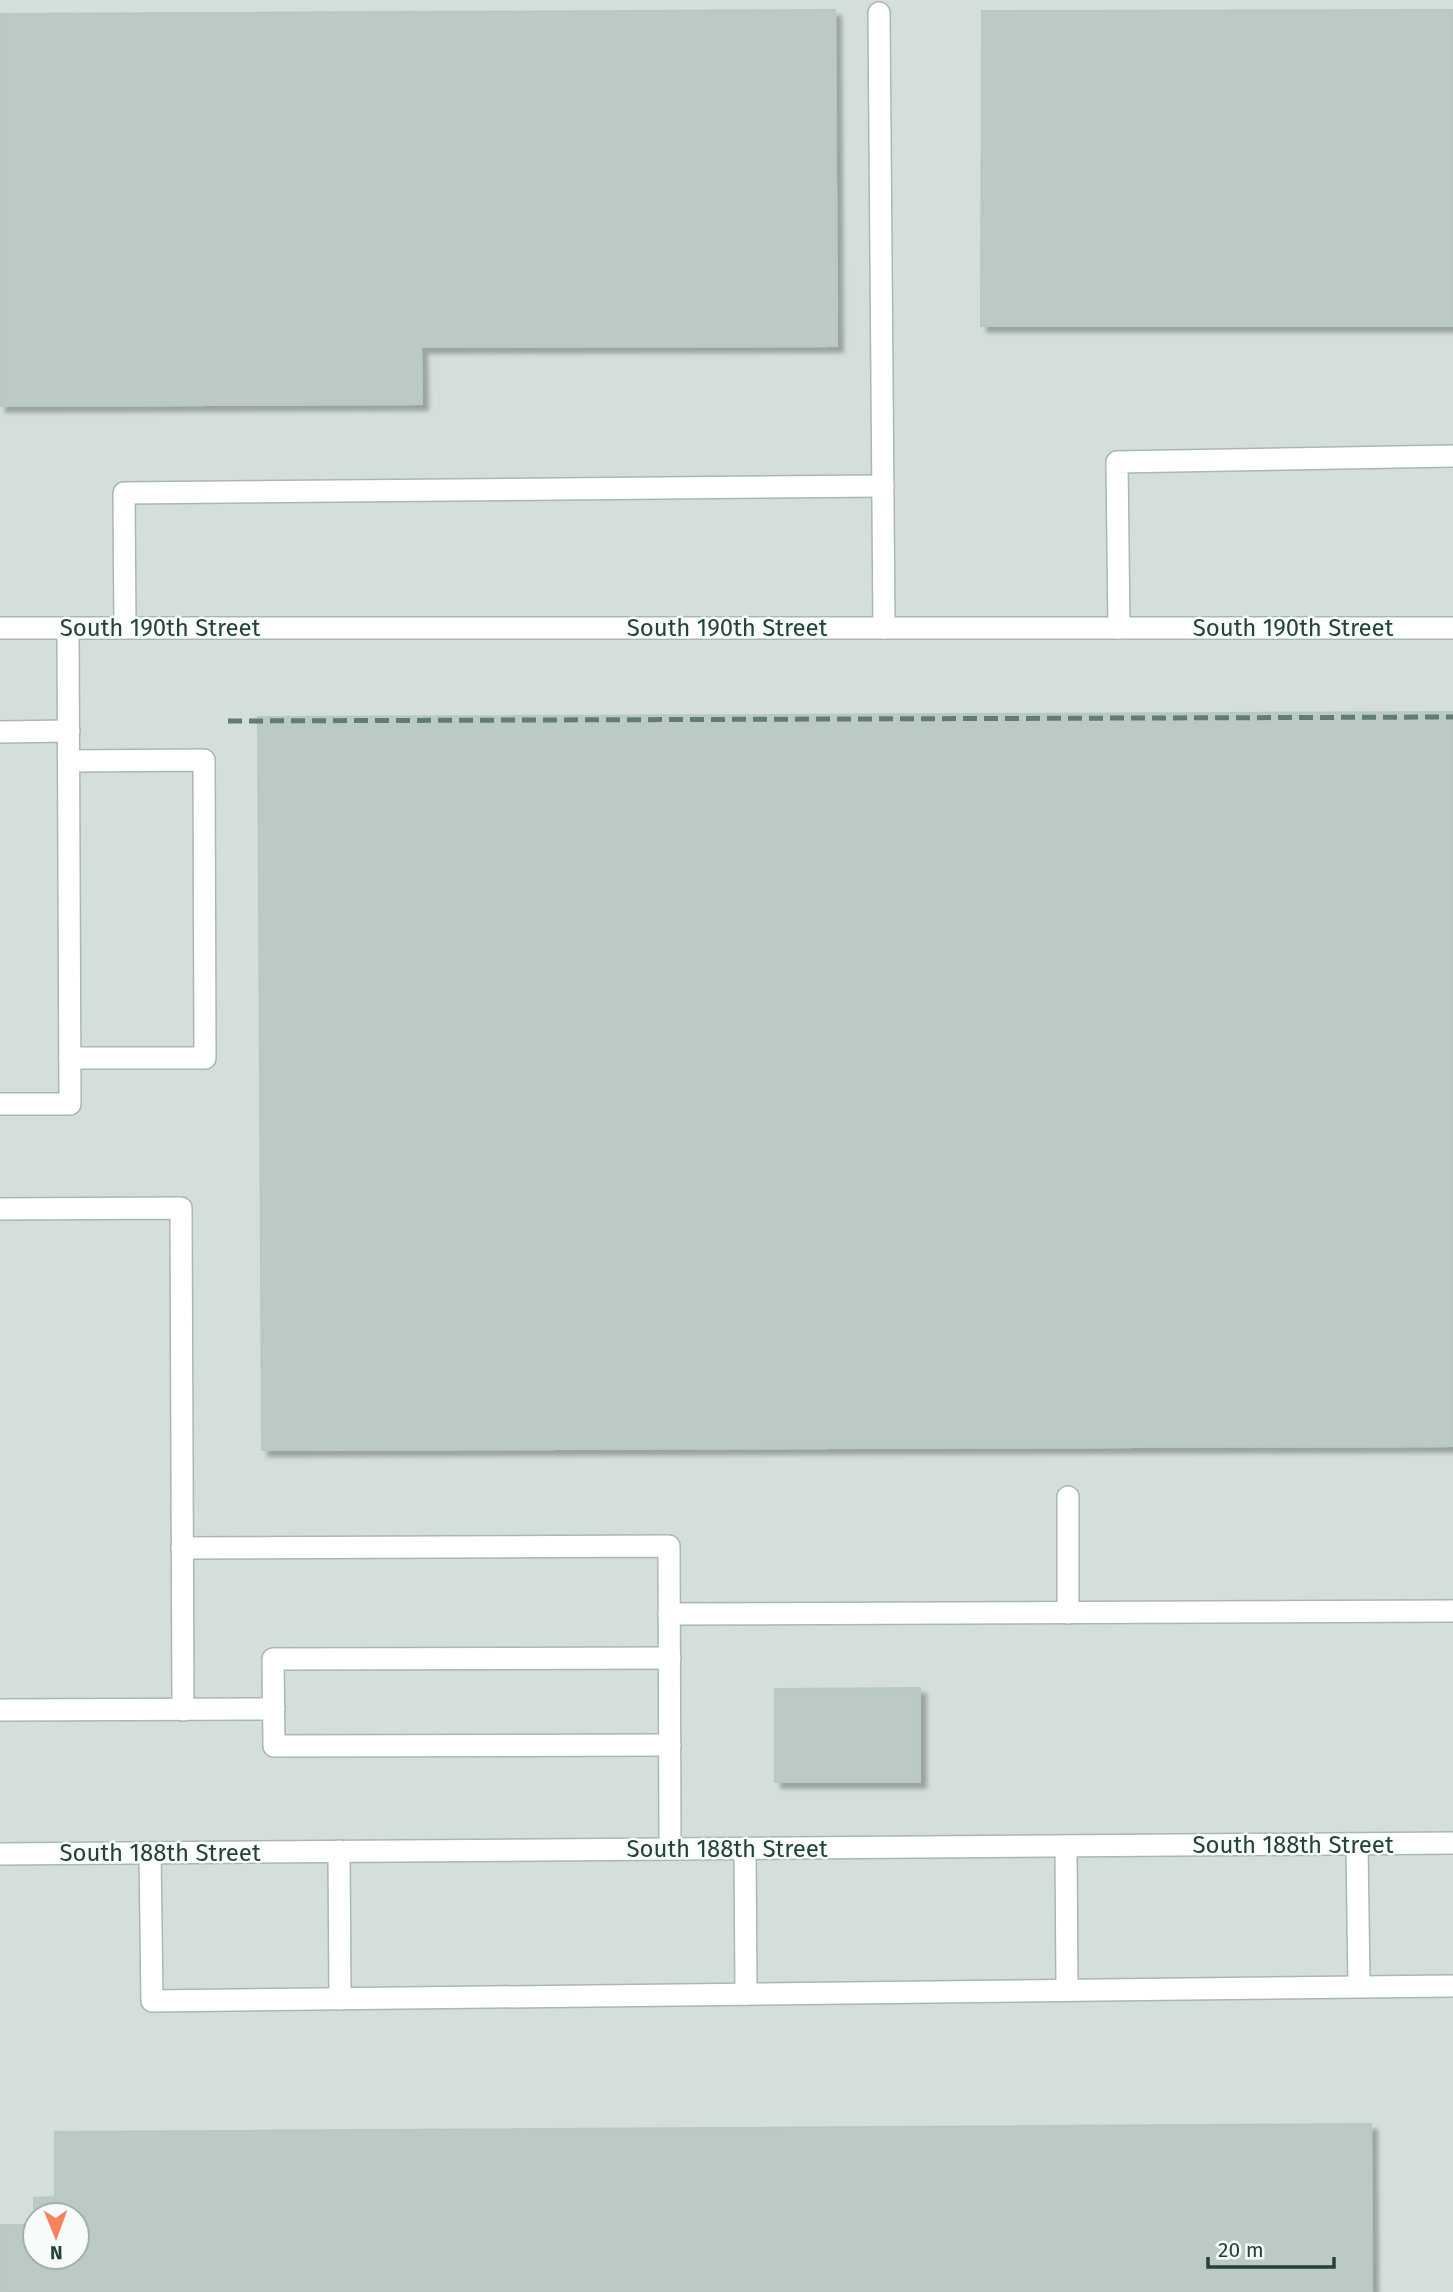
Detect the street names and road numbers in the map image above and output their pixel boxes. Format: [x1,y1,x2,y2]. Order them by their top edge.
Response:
street label: South 190th Street [60,614,261,642]
street label: South 190th Street [627,614,828,642]
street label: South 190th Street [1193,614,1394,642]
street label: South 188th Street [1192,1831,1394,1859]
street label: South 188th Street [626,1835,828,1863]
street label: South 188th Street [59,1839,261,1867]

